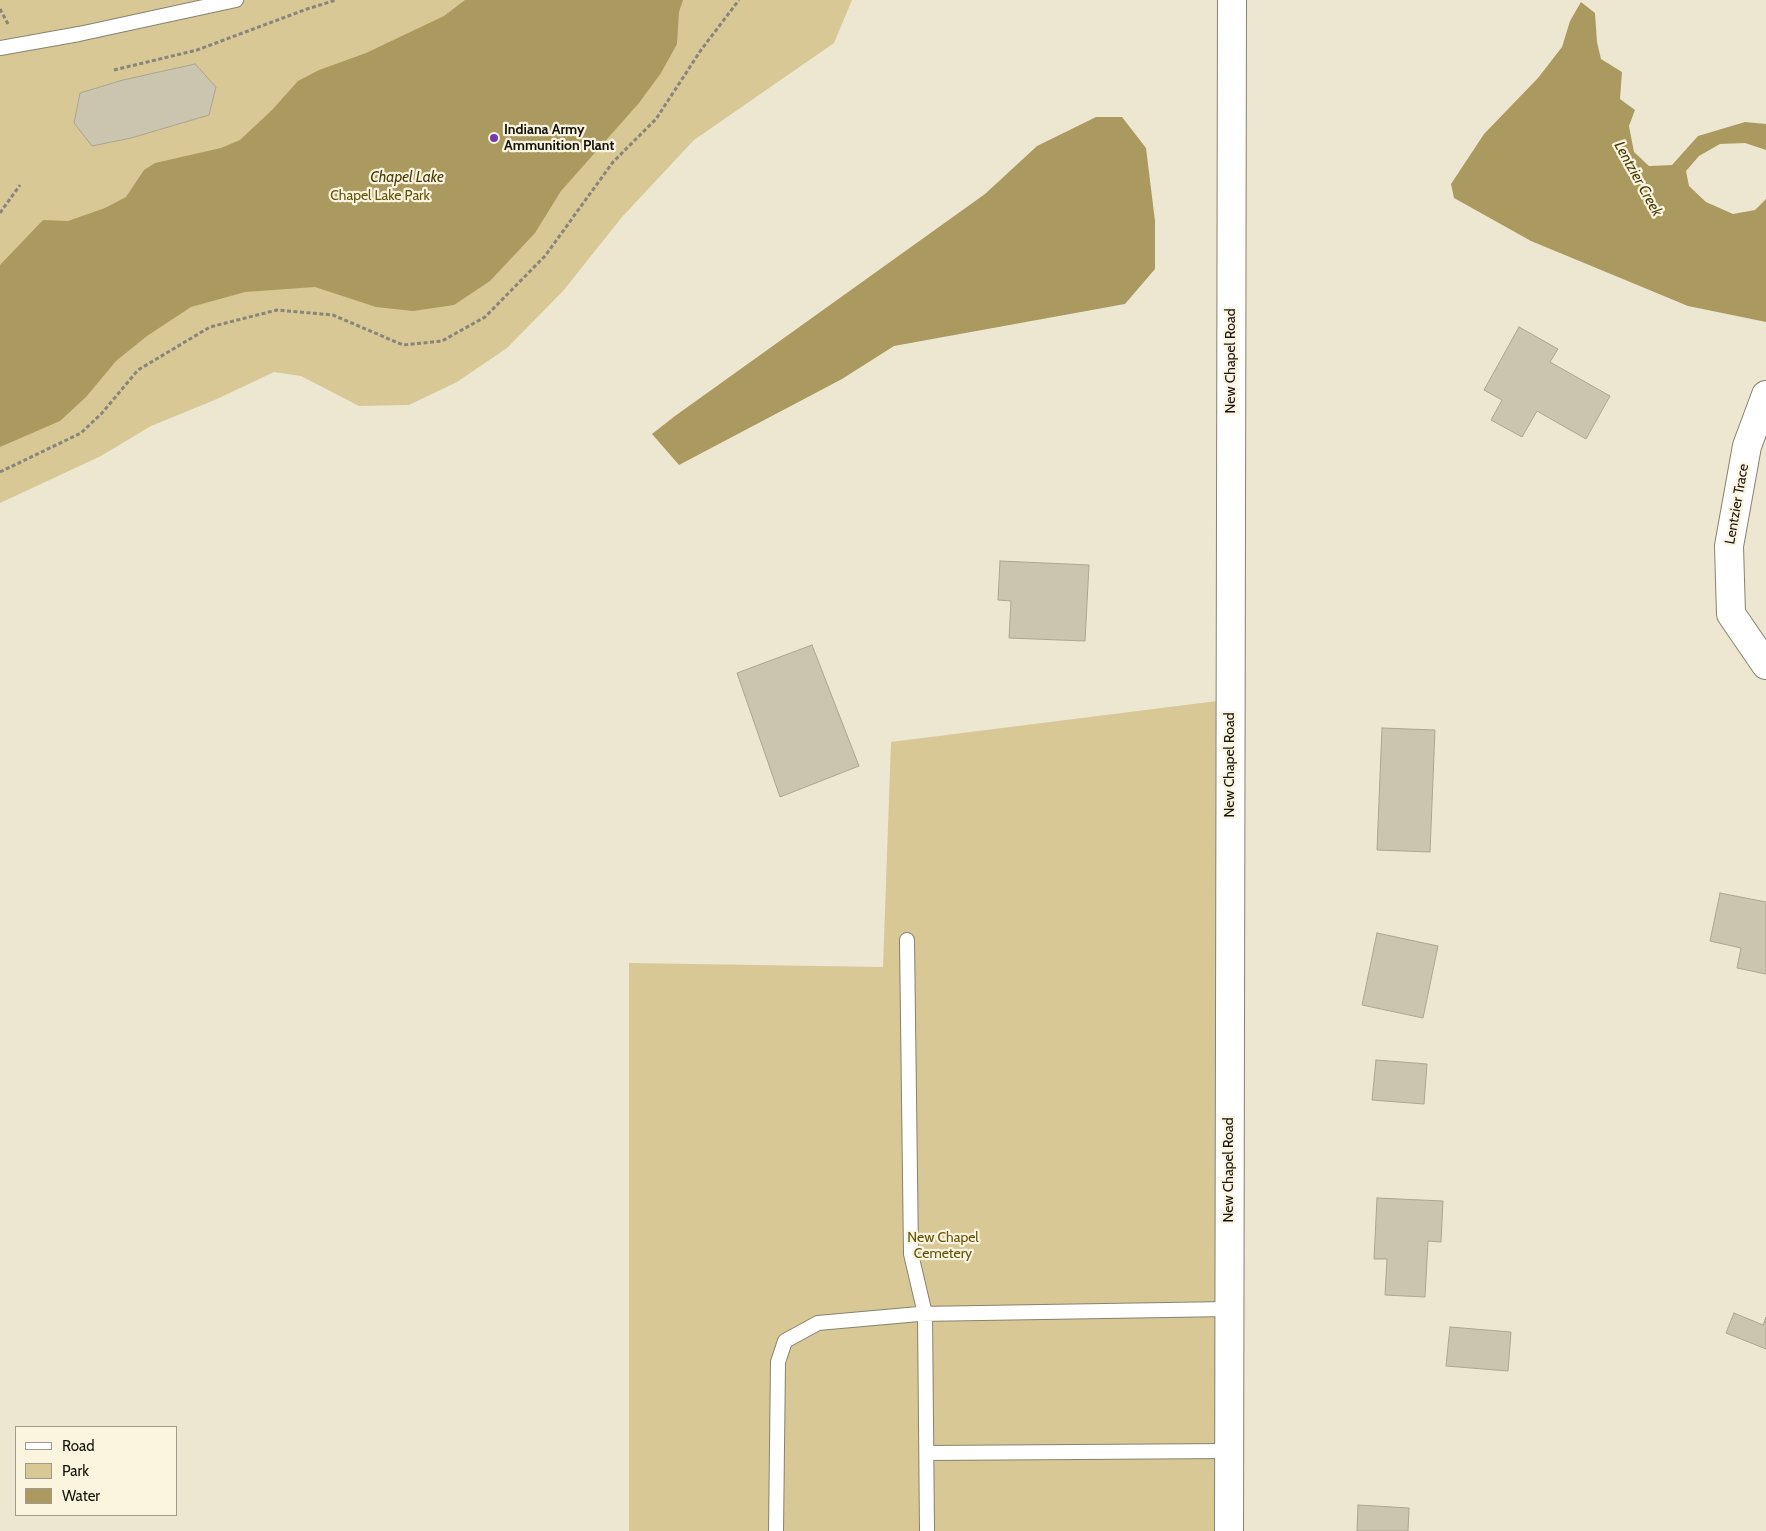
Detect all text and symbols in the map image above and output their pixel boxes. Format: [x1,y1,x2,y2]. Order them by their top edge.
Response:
place label: Indiana Army Ammunition Plant [504,122,614,154]
marker: Indiana Army Ammunition Plant [488,132,500,144]
water label: Lentzier Creek [1610,138,1666,220]
water label: Chapel Lake [370,169,444,187]
park label: Chapel Lake Park [330,188,430,204]
street label: New Chapel Road [1223,309,1239,413]
street label: Lentzier Trace [1722,462,1752,546]
street label: New Chapel Road [1222,713,1238,817]
street label: New Chapel Road [1221,1118,1237,1222]
park label: New Chapel Cemetery [907,1230,979,1262]
legend [15,1426,178,1516]
text: Road [62,1437,95,1455]
text: Park [62,1462,89,1480]
text: Water [62,1487,100,1505]

